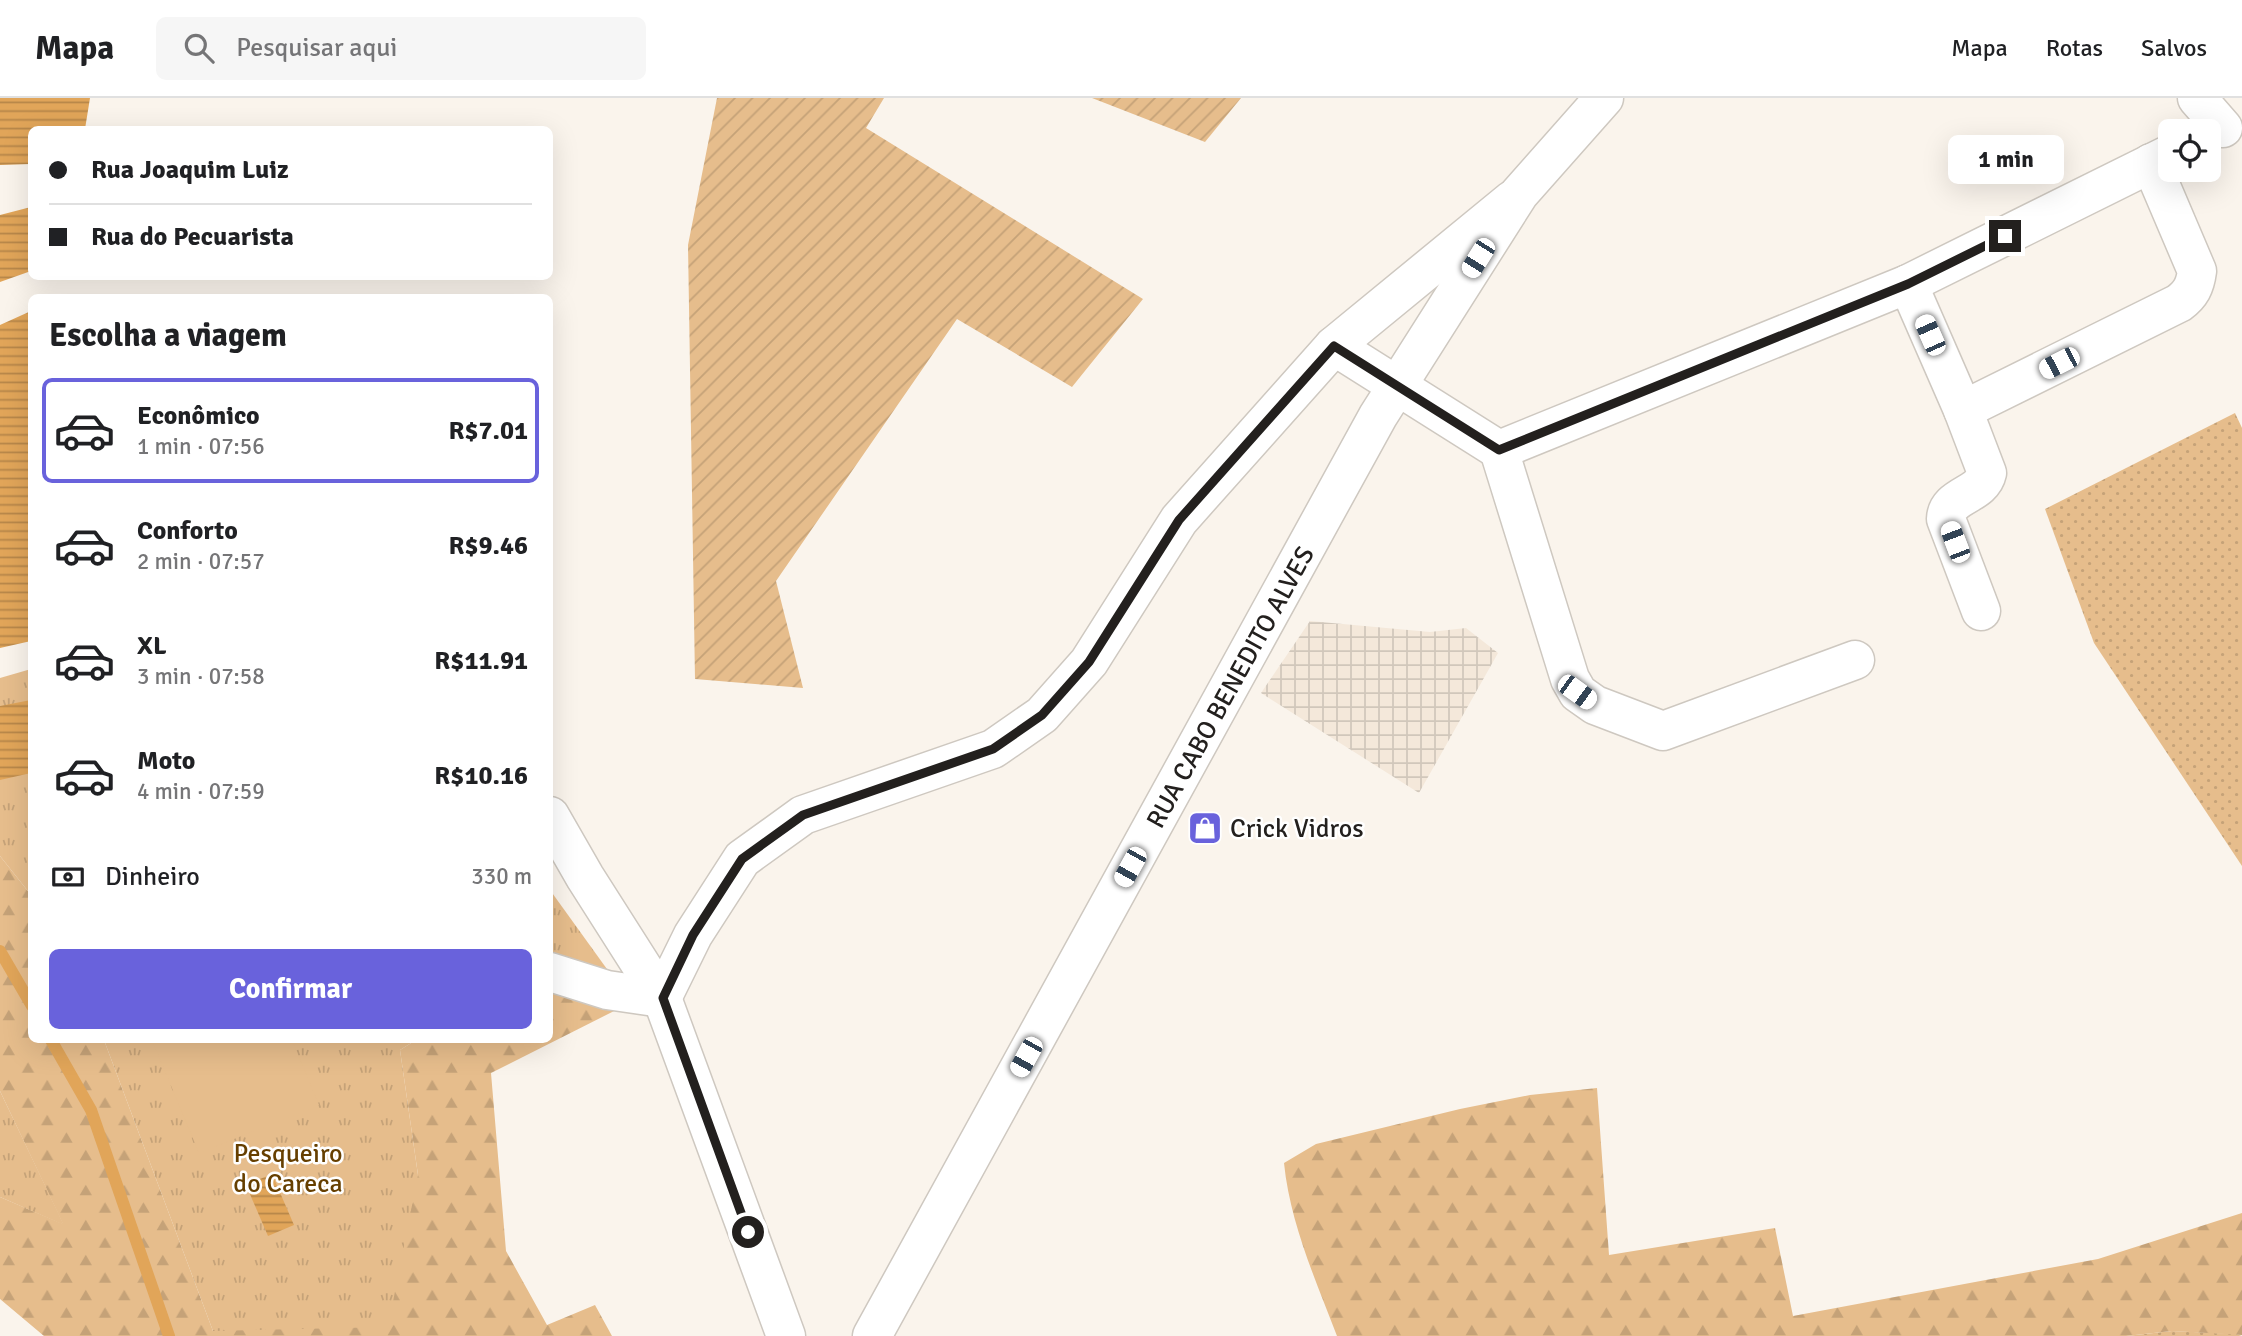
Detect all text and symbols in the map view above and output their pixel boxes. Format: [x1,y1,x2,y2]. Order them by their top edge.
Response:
search box [156,17,646,80]
text: Mapa [35,28,114,69]
icon: search [180,29,218,67]
text: Pesquisar aqui [236,32,397,64]
text: Mapa [1951,33,2008,63]
text: Rotas [2046,33,2103,63]
text: Salvos [2141,33,2207,63]
map controls [2158,119,2221,182]
button: locate [2158,119,2221,182]
callout: 1 min [1947,135,2063,184]
text: 1 min [1978,145,2034,174]
text: Rua Joaquim Luiz [91,154,289,186]
route end [1989,220,2021,252]
text: Rua do Pecuarista [91,221,294,253]
car [1458,235,1499,281]
car [1912,312,1949,358]
text: Escolha a viagem [49,316,287,355]
car [2036,344,2083,382]
icon: car [53,399,116,462]
text: Econômico [137,400,260,432]
text: R$7.01 [448,415,528,447]
text: 1 min · 07:56 [137,432,265,461]
icon: car [53,514,116,577]
text: Conforto [137,515,238,547]
car [1938,519,1973,565]
text: R$9.46 [448,530,528,562]
street label: RUA CABO BENEDITO ALVES [1140,541,1322,834]
text: 2 min · 07:57 [137,547,265,576]
icon: car [53,629,116,692]
text: XL [137,630,167,662]
text: R$11.91 [434,645,528,677]
text: 3 min · 07:58 [137,662,265,691]
car [1554,671,1601,713]
icon: car [53,744,116,807]
text: Moto [137,745,195,777]
text: R$10.16 [434,760,528,792]
text: 4 min · 07:59 [137,777,265,806]
shop icon: Crick Vidros [1186,809,1224,847]
place label: Crick Vidros [1230,813,1364,845]
car [1111,844,1150,890]
icon: cash [49,858,87,896]
text: Dinheiro [105,861,200,893]
text: 330 m [471,862,532,891]
button: Confirmar [49,949,532,1029]
car [1007,1034,1046,1080]
park label: Pesqueiro do Careca [233,1138,343,1200]
route start [732,1216,764,1248]

